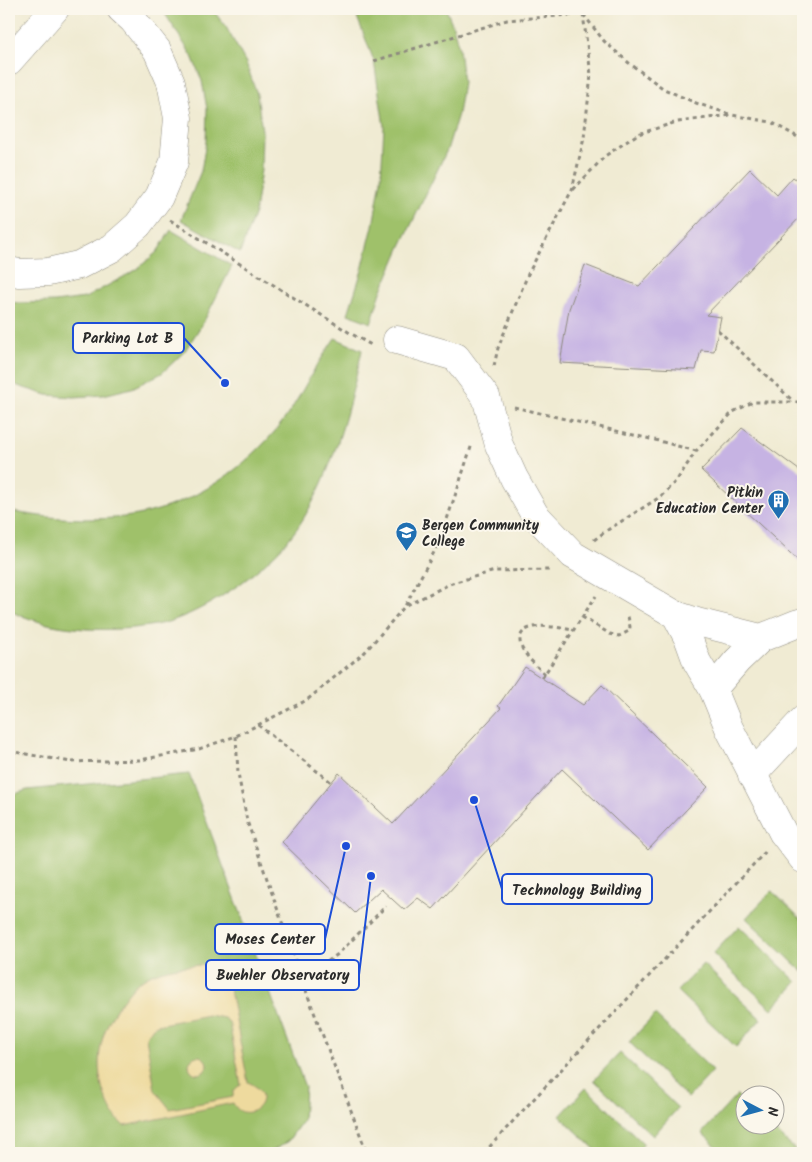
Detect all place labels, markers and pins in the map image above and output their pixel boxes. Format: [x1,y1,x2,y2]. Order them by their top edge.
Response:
callout: Parking Lot B [73,323,184,353]
place label: Pitkin Education Center [656,482,764,520]
building icon: Pitkin Education Center [767,488,791,519]
place label: Bergen Community College [422,515,540,553]
school or university icon: Bergen Community College [394,521,418,552]
callout: Technology Building [502,874,652,904]
callout: Moses Center [215,924,325,954]
callout: Buehler Observatory [206,960,359,990]

